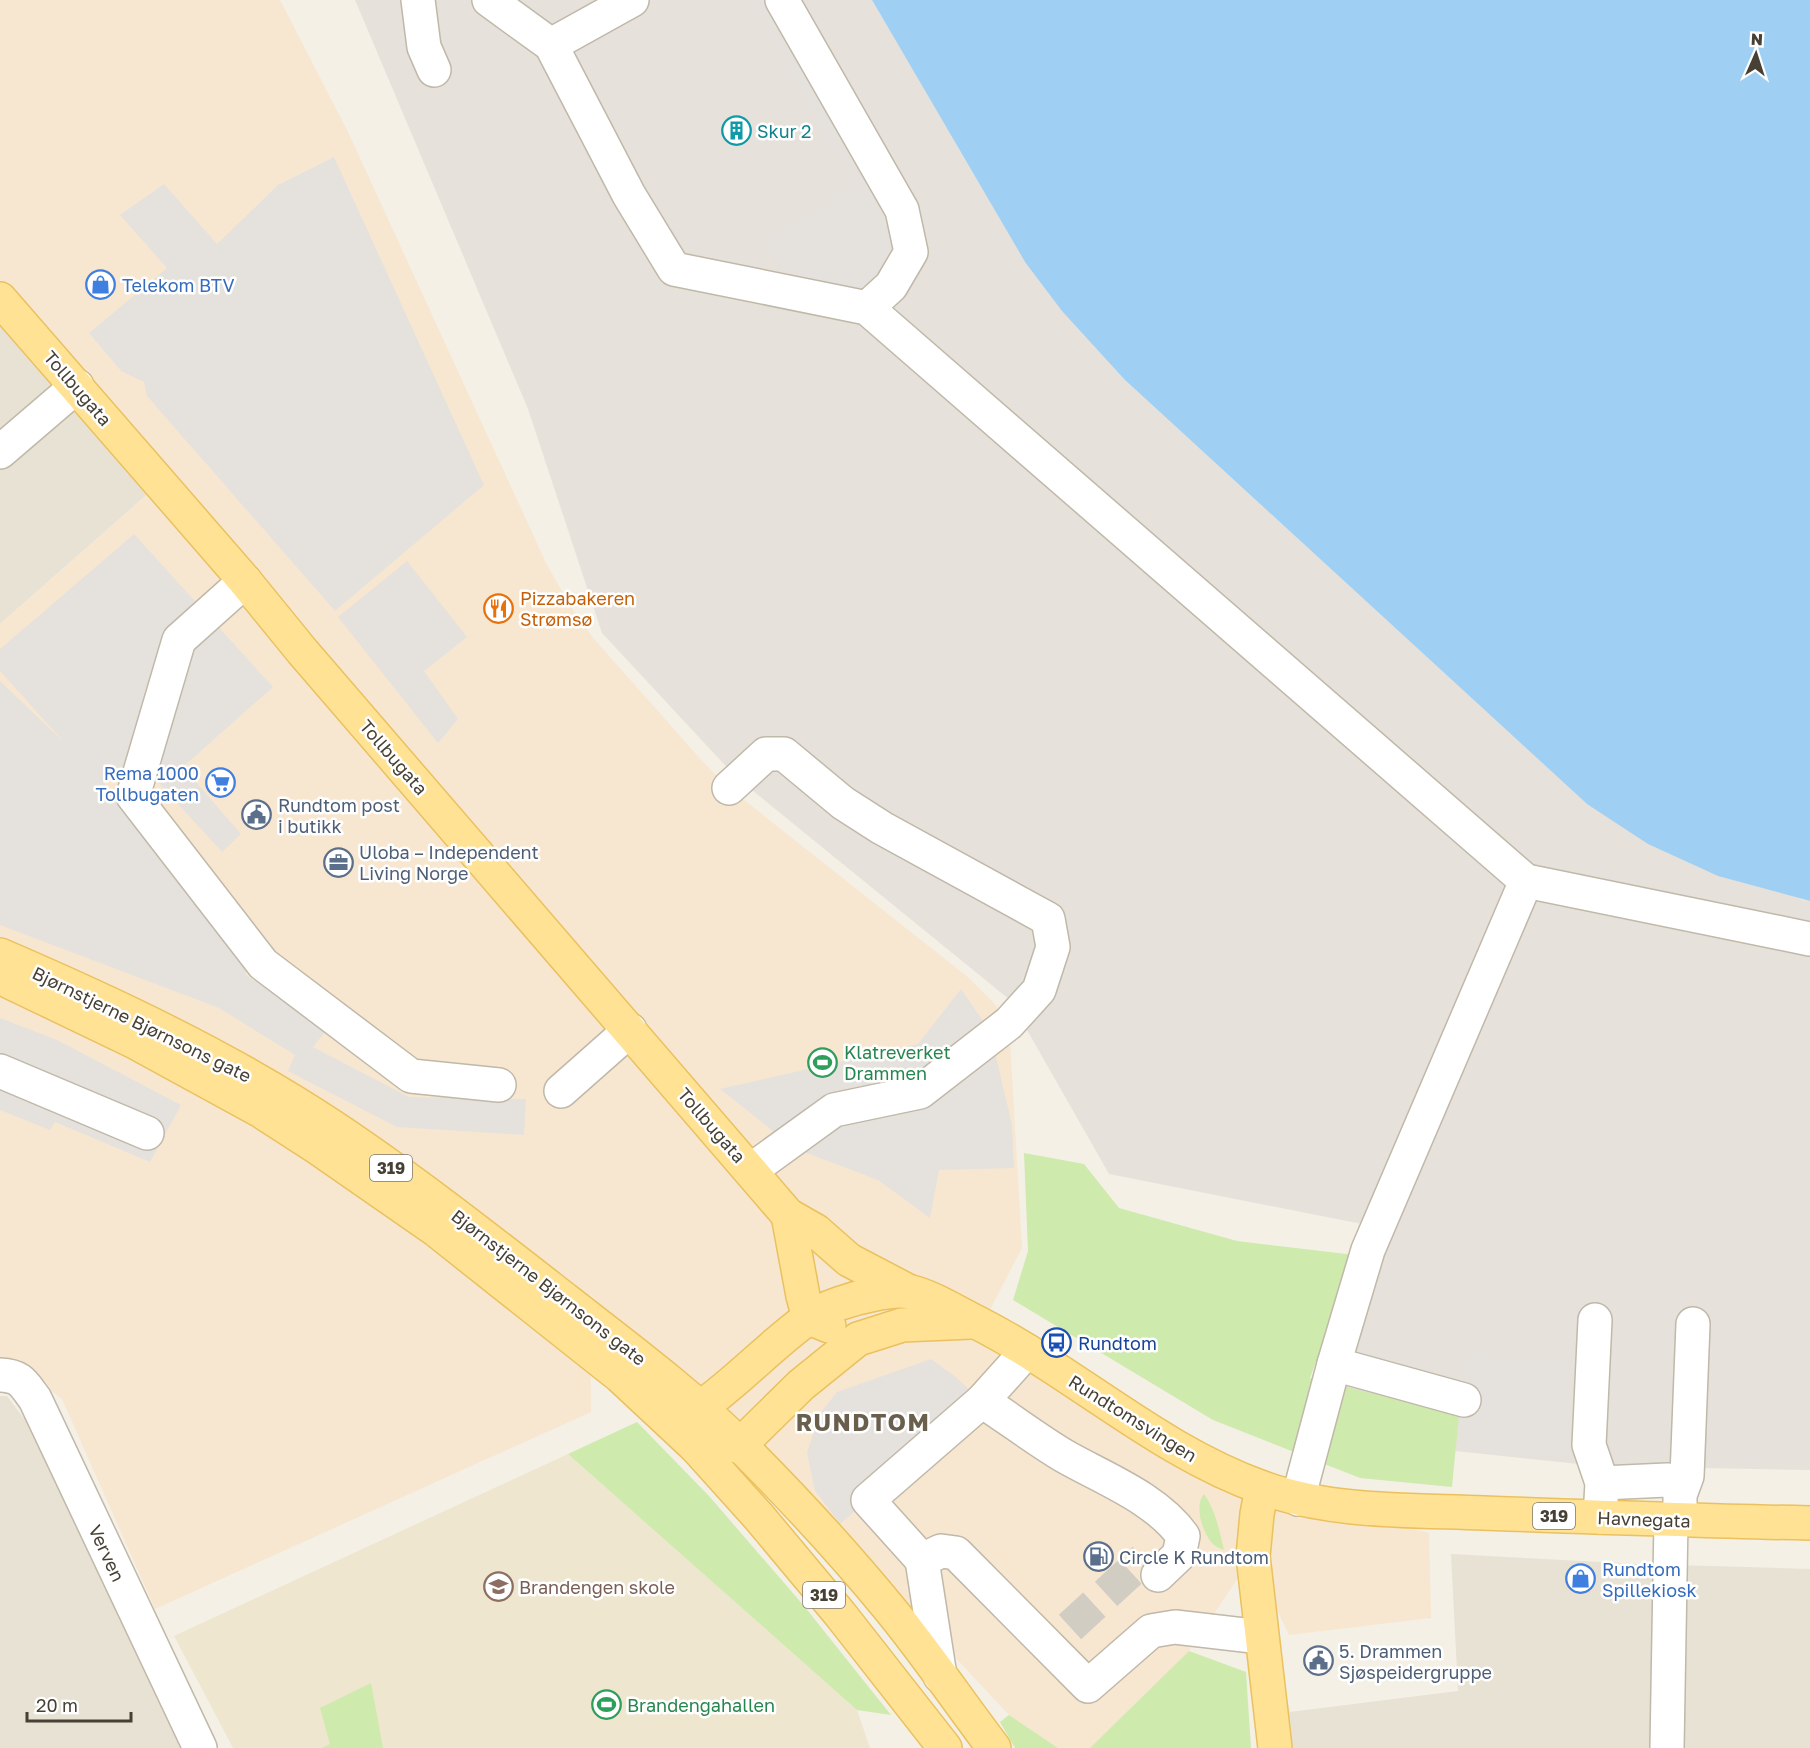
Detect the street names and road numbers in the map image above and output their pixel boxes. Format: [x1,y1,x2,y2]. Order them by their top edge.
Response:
street label: Tollbugata [39,346,117,430]
street label: Tollbugata [355,715,433,799]
street label: Bjørnstjerne Bjørnsons gate [29,961,255,1087]
street label: Tollbugata [673,1083,751,1167]
road number: 319 [370,1155,412,1181]
street label: Bjørnstjerne Bjørnsons gate [447,1204,651,1370]
street label: Rundtomsvingen [1065,1370,1201,1466]
road number: 319 [1533,1503,1575,1529]
street label: Havnegata [1597,1506,1691,1532]
street label: Verven [84,1521,130,1585]
road number: 319 [803,1582,845,1608]

